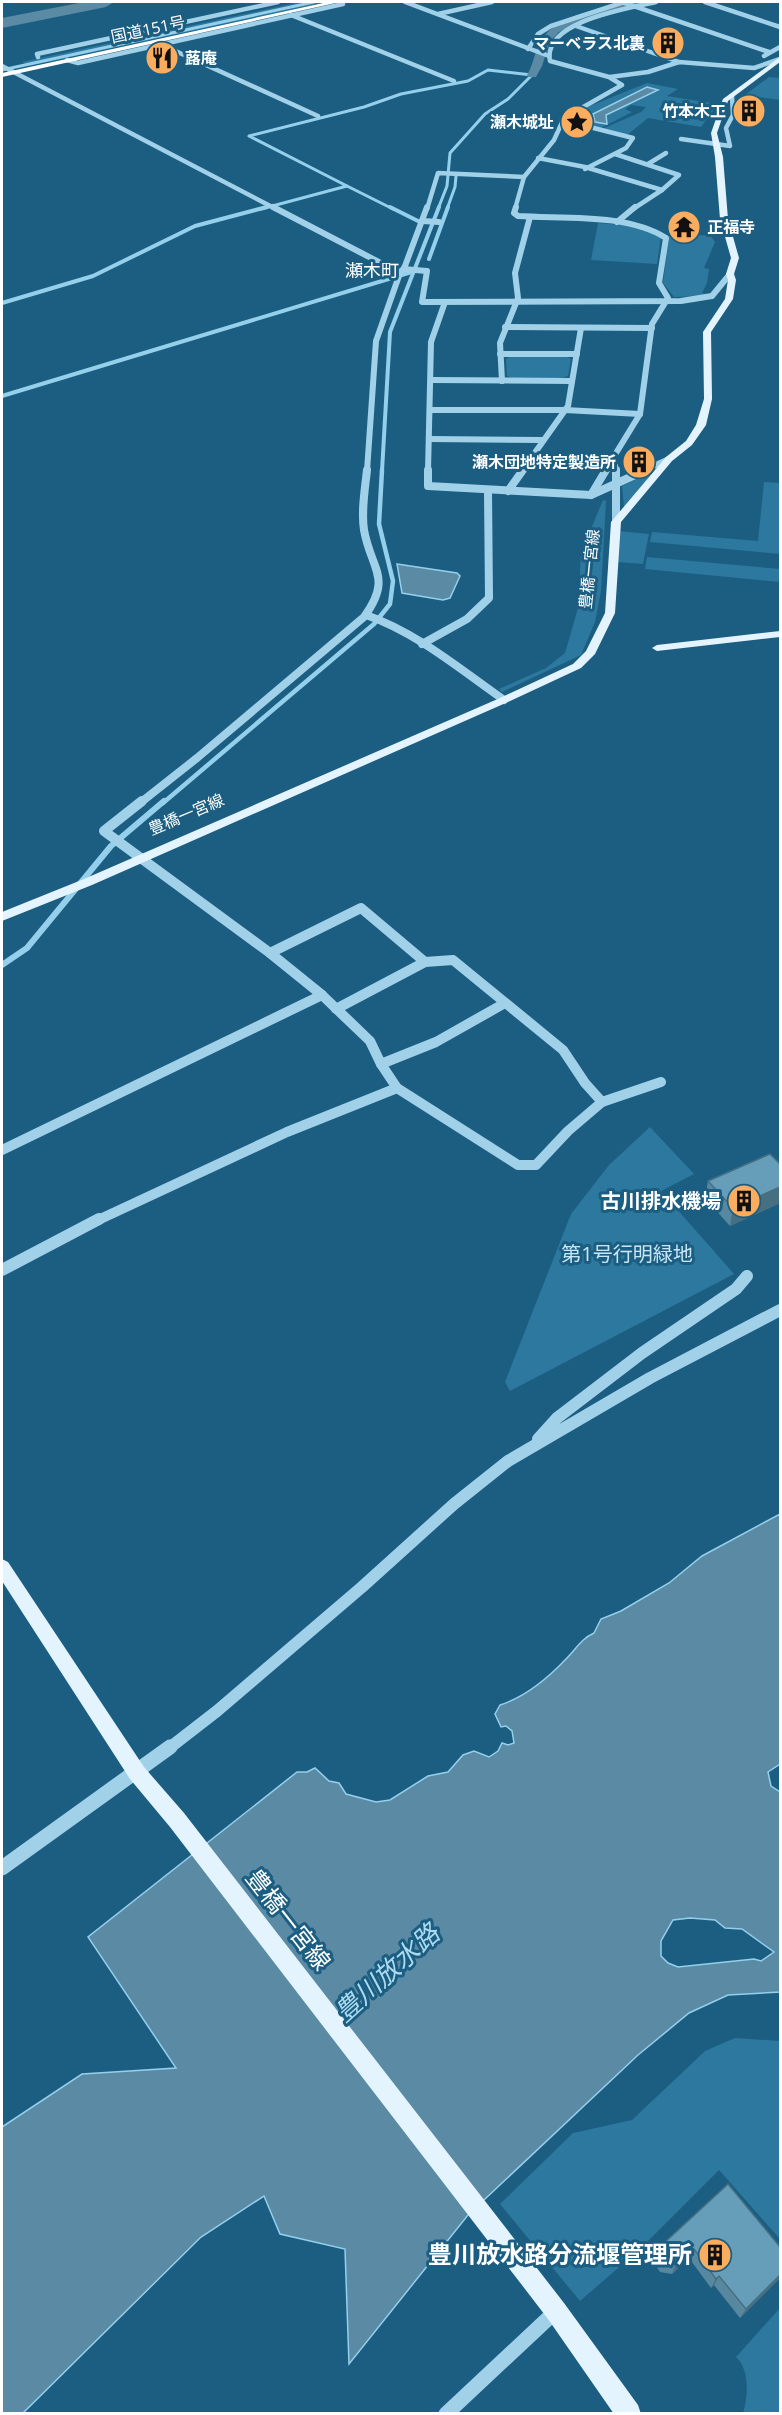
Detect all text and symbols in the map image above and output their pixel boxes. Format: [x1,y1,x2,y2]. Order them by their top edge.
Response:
street label: 国道151号 [109,10,187,48]
building icon: マーベラス北裏 [650,25,686,61]
place label: マーベラス北裏 [533,32,645,54]
restaurant icon: 蕗庵 [144,40,180,76]
place label: 蕗庵 [185,47,217,69]
building icon: 竹本木工 [731,93,767,129]
place label: 竹本木工 [662,100,726,122]
place icon: 瀬木城址 [559,104,595,140]
place label: 瀬木城址 [490,111,554,133]
temple icon: 正福寺 [666,209,702,245]
place label: 正福寺 [707,216,755,238]
district label: 瀬木町 [345,258,399,282]
building icon: 瀬木団地特定製造所 [621,444,657,480]
place label: 瀬木団地特定製造所 [472,451,616,473]
street label: 豊橋一宮線 [574,528,604,610]
street label: 豊橋一宮線 [145,788,227,840]
building icon: 古川排水機場 [726,1183,762,1219]
place label: 古川排水機場 [601,1187,721,1214]
park label: 第1号行明緑地 [561,1240,693,1267]
street label: 豊橋一宮線 [239,1862,339,1977]
water label: 豊川放水路 [326,1914,448,2029]
place label: 豊川放水路分流堰管理所 [428,2237,692,2270]
building icon: 豊川放水路分流堰管理所 [697,2237,733,2273]

